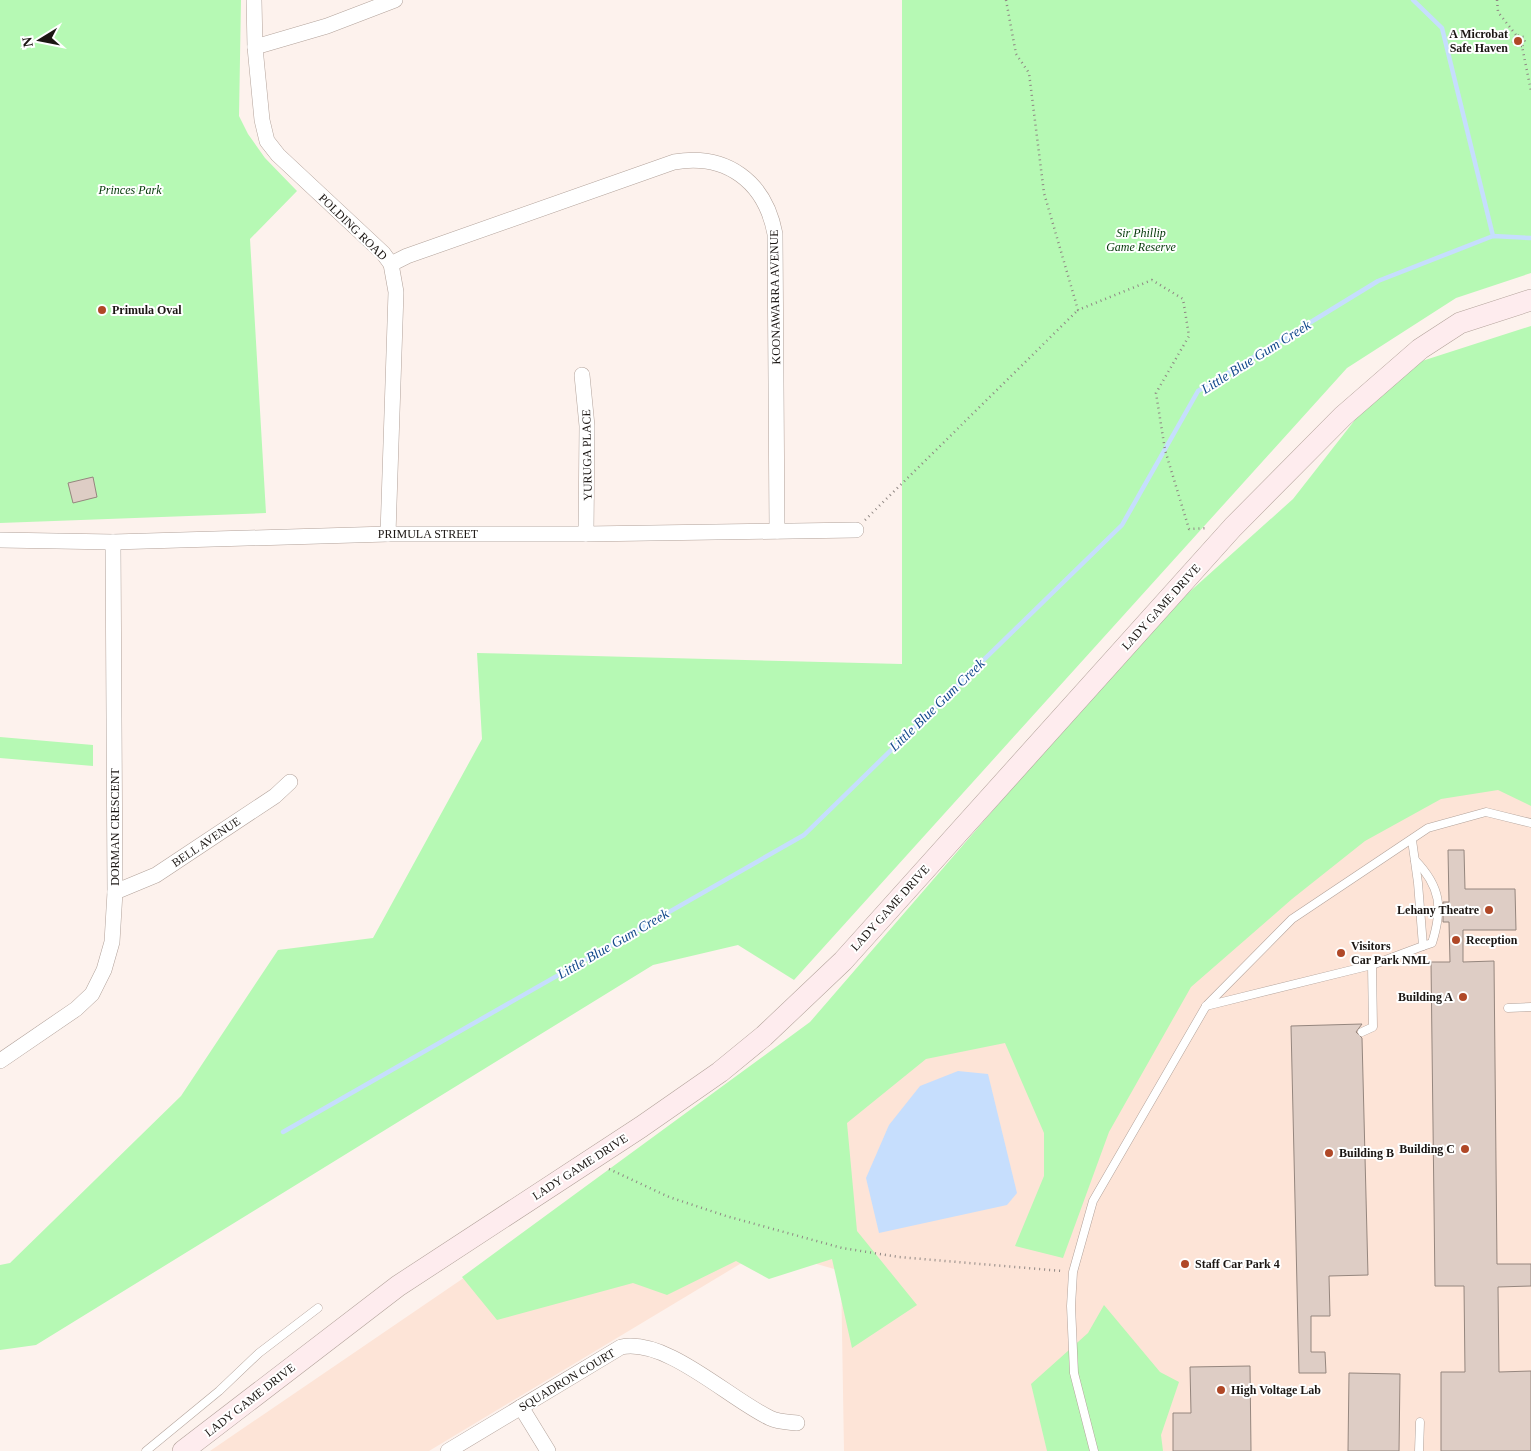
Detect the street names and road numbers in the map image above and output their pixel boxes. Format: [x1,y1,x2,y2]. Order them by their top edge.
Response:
street label: POLDING ROAD [316,191,390,263]
street label: KOONAWARRA AVENUE [767,229,783,365]
street label: YURUGA PLACE [579,409,595,501]
street label: PRIMULA STREET [378,527,479,541]
street label: LADY GAME DRIVE [1119,561,1203,653]
street label: DORMAN CRESCENT [108,767,122,886]
street label: BELL AVENUE [169,814,243,870]
street label: LADY GAME DRIVE [848,862,932,954]
street label: LADY GAME DRIVE [530,1131,630,1203]
street label: SQUADRON COURT [516,1345,618,1414]
street label: LADY GAME DRIVE [202,1360,298,1440]

